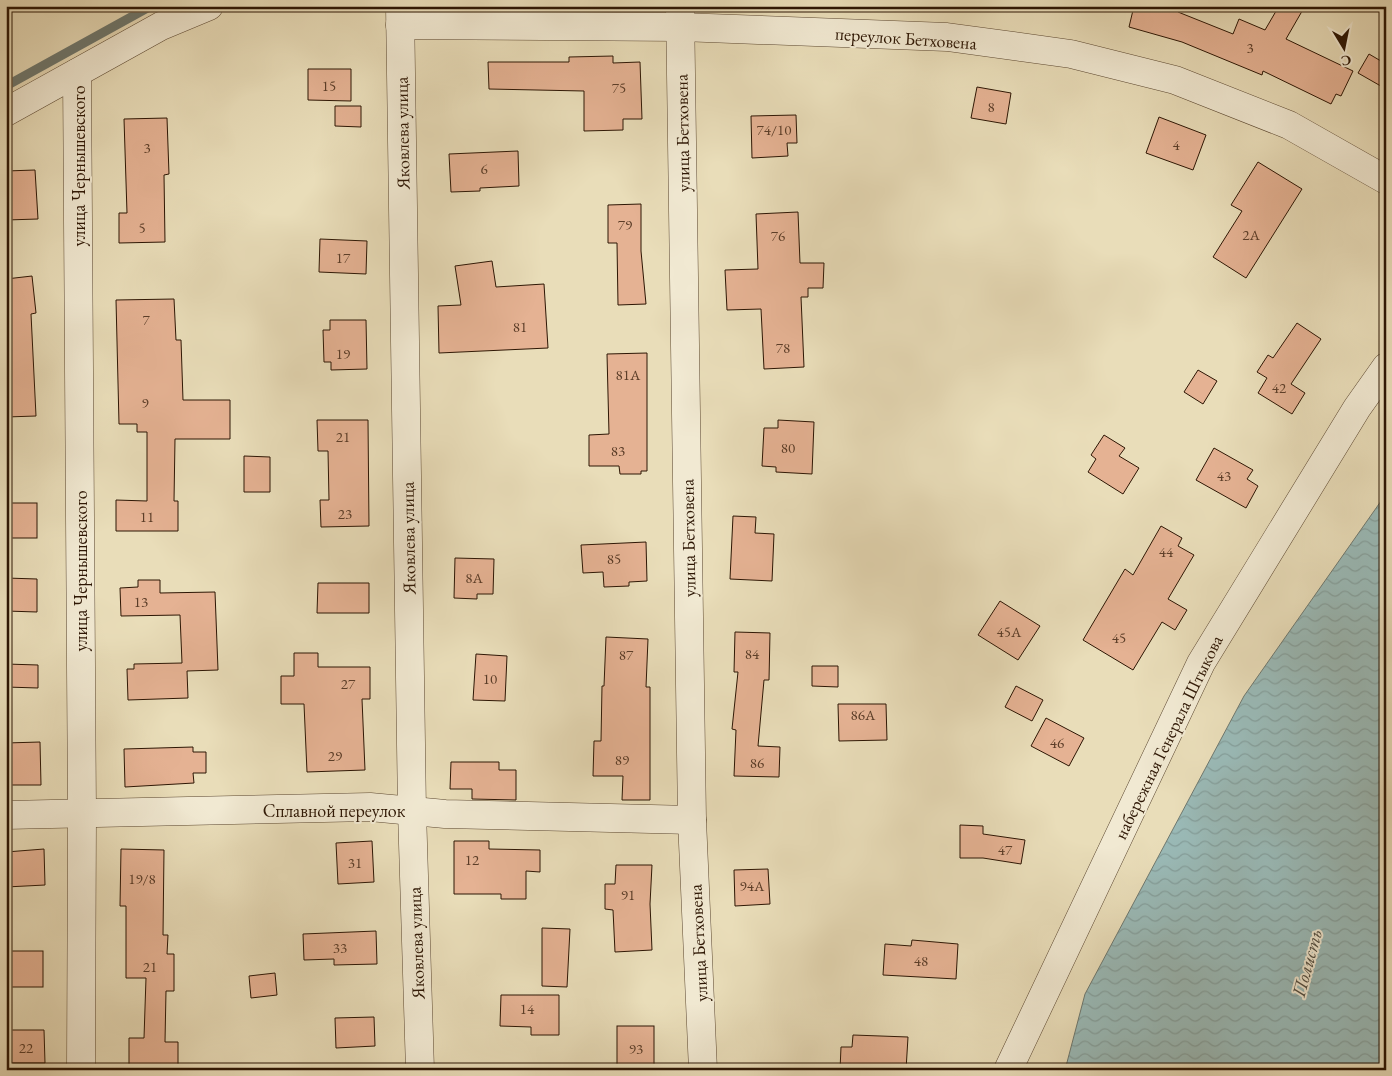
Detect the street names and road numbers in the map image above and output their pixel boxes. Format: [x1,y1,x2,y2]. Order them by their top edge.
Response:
street label: переулок Бетховена [834,22,978,54]
street label: улица Бетховена [669,73,695,192]
street label: Яковлева улица [390,76,414,191]
street label: улица Чернышевского [67,85,90,247]
street label: улица Бетховена [675,478,701,597]
street label: Яковлева улица [396,481,420,596]
street label: улица Чернышевского [69,490,92,652]
street label: набережная Генерала Штыкова [1108,630,1228,843]
street label: Сплавной переулок [263,799,406,822]
street label: улица Бетховена [683,883,713,1003]
street label: Яковлева улица [403,885,429,1001]

